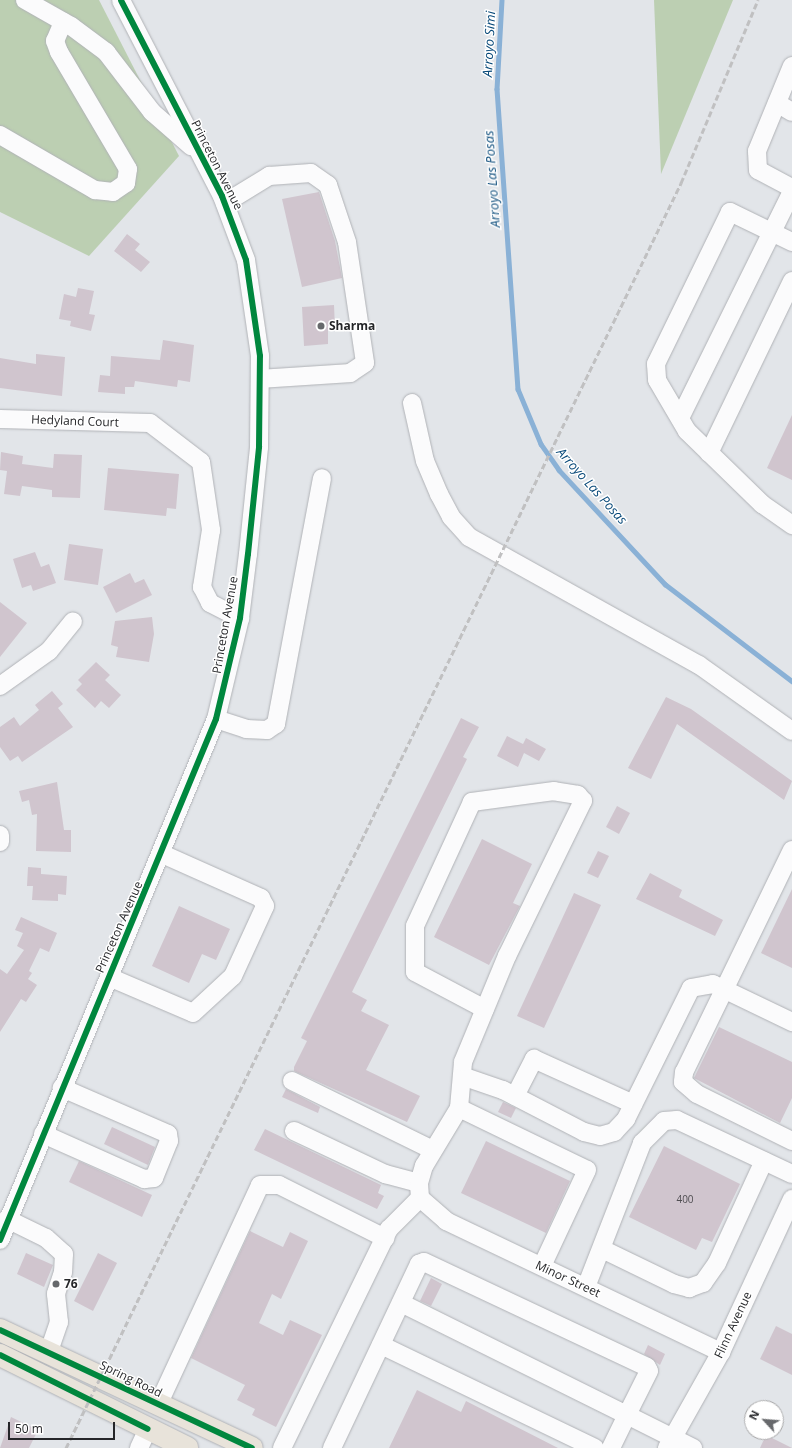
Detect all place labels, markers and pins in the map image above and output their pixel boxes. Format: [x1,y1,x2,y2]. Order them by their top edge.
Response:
place label: Sharma [329,319,375,333]
marker: Sharma [316,321,326,331]
place label: 76 [64,1277,78,1291]
marker: 76 [51,1279,61,1289]

